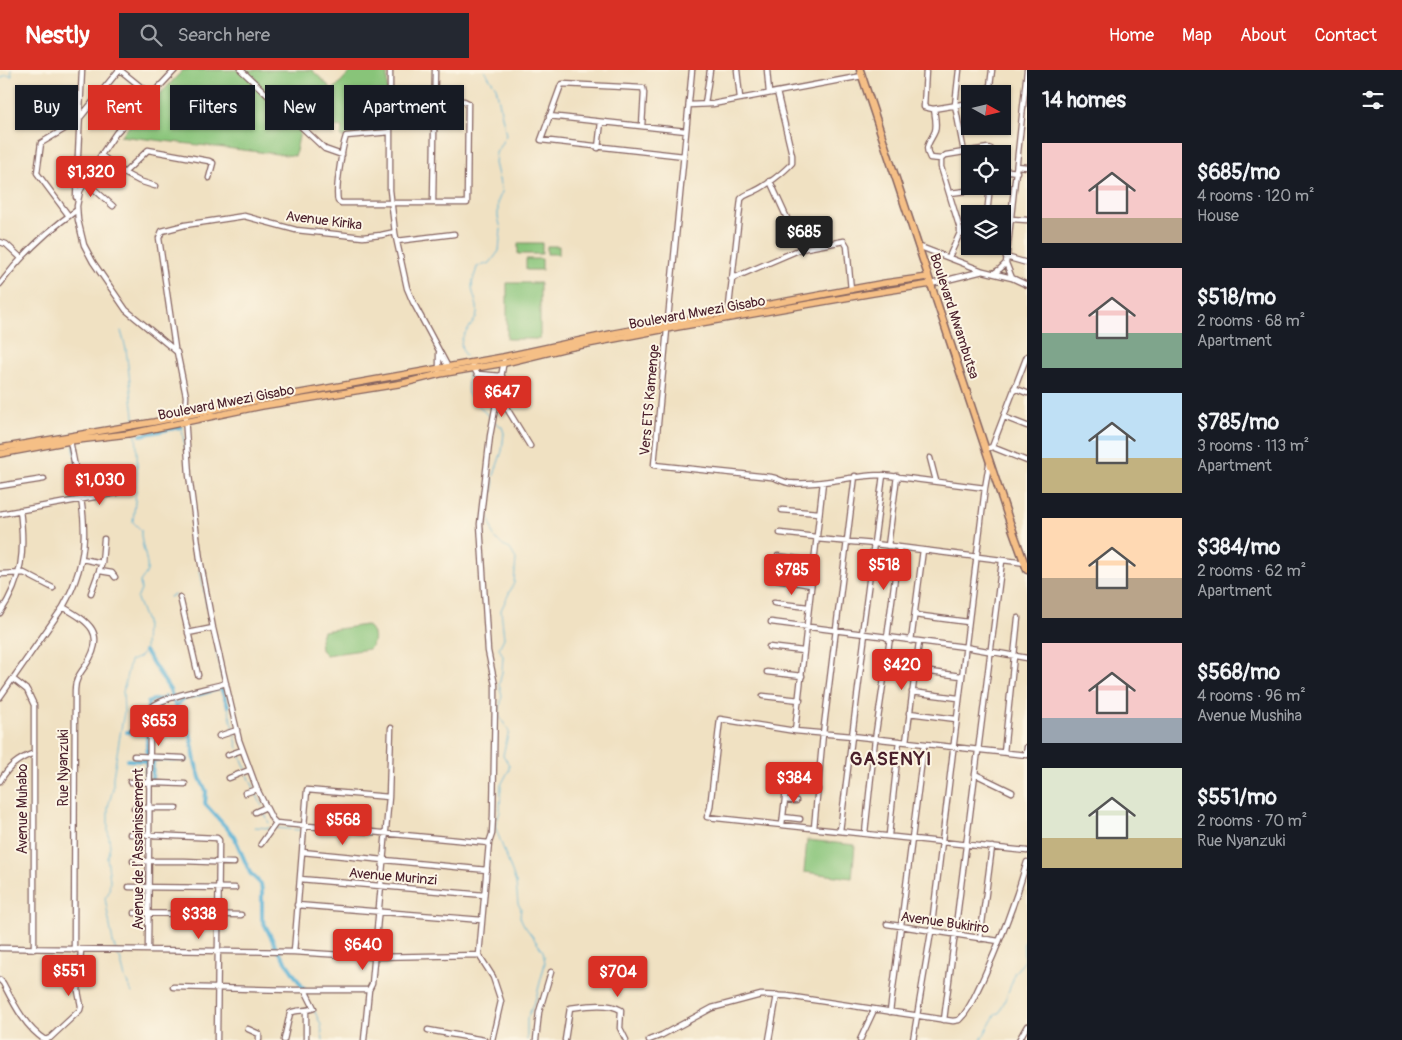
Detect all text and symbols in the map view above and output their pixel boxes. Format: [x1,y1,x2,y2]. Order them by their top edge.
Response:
search box [119,13,469,58]
text: Nestly [25,21,89,50]
icon: search [137,21,165,49]
text: Search here [177,23,270,47]
text: Home [1109,24,1154,47]
text: Map [1182,24,1212,47]
text: About [1240,24,1286,47]
text: Contact [1314,24,1377,47]
chip: Buy [15,85,78,130]
chip: Rent [88,85,160,130]
chip: Filters [170,85,255,130]
chip: New [265,85,334,130]
chip: Apartment [344,85,464,130]
north arrow [961,85,1011,135]
map controls [961,85,1011,255]
icon: filters [1359,86,1387,114]
text: 14 homes [1042,87,1126,114]
button: locate [961,145,1011,195]
pin: $1,320 [50,156,132,198]
text: $685/mo [1197,159,1280,186]
text: $1,320 [67,162,115,182]
icon: home [1082,163,1142,223]
text: 4 rooms · 120 m² [1197,186,1314,206]
button: layers [961,205,1011,255]
text: House [1197,206,1239,226]
street label: Avenue Kirika [285,207,363,234]
pin: $685 [774,216,834,258]
text: $685 [787,222,821,242]
street label: Boulevard Mwambutsa [926,251,983,381]
text: $518/mo [1197,284,1276,311]
icon: home [1082,288,1142,348]
street label: Boulevard Mwezi Gisabo [627,292,767,333]
text: 2 rooms · 68 m² [1197,311,1305,331]
text: Apartment [1197,331,1272,351]
street label: Vers ETS Kamenge [636,344,663,456]
pin: $647 [472,376,532,418]
street label: Boulevard Mwezi Gisabo [157,381,296,424]
text: $647 [484,382,520,402]
text: $785/mo [1197,409,1279,436]
icon: home [1082,413,1142,473]
text: 3 rooms · 113 m² [1197,436,1309,456]
text: Apartment [1197,456,1272,476]
pin: $1,030 [59,464,141,506]
text: $1,030 [75,470,125,490]
text: $384/mo [1197,534,1280,561]
icon: home [1082,538,1142,598]
pin: $518 [854,548,914,591]
pin: $785 [762,554,822,596]
text: $518 [868,555,900,575]
text: $785 [775,560,809,580]
text: 2 rooms · 62 m² [1197,561,1306,581]
text: Apartment [1197,581,1272,601]
pin: $420 [872,648,932,691]
text: $420 [883,655,921,675]
text: $568/mo [1197,659,1280,686]
icon: home [1082,663,1142,723]
text: 4 rooms · 96 m² [1197,686,1306,706]
pin: $653 [129,704,189,747]
text: Avenue Mushiha [1197,706,1302,726]
text: $653 [141,711,177,731]
street label: Rue Nyanzuki [55,729,72,807]
district label: GASENYI [850,747,932,771]
pin: $384 [764,762,824,804]
street label: Avenue Muhabo [14,763,31,854]
street label: Avenue de l'Assainissement [130,768,147,930]
text: $384 [777,768,811,788]
text: $551/mo [1197,784,1277,811]
icon: home [1082,788,1142,848]
pin: $568 [313,804,373,846]
text: $568 [326,810,360,830]
text: 2 rooms · 70 m² [1197,811,1307,831]
text: Rue Nyanzuki [1197,831,1285,851]
street label: Avenue Murinzi [348,864,438,889]
pin: $338 [169,898,229,940]
text: $338 [182,904,216,924]
street label: Avenue Bukiriro [900,908,991,937]
pin: $640 [333,928,393,971]
text: $640 [344,935,382,955]
pin: $551 [39,954,99,997]
pin: $704 [588,956,648,998]
text: $551 [53,961,85,981]
text: $704 [599,962,637,982]

